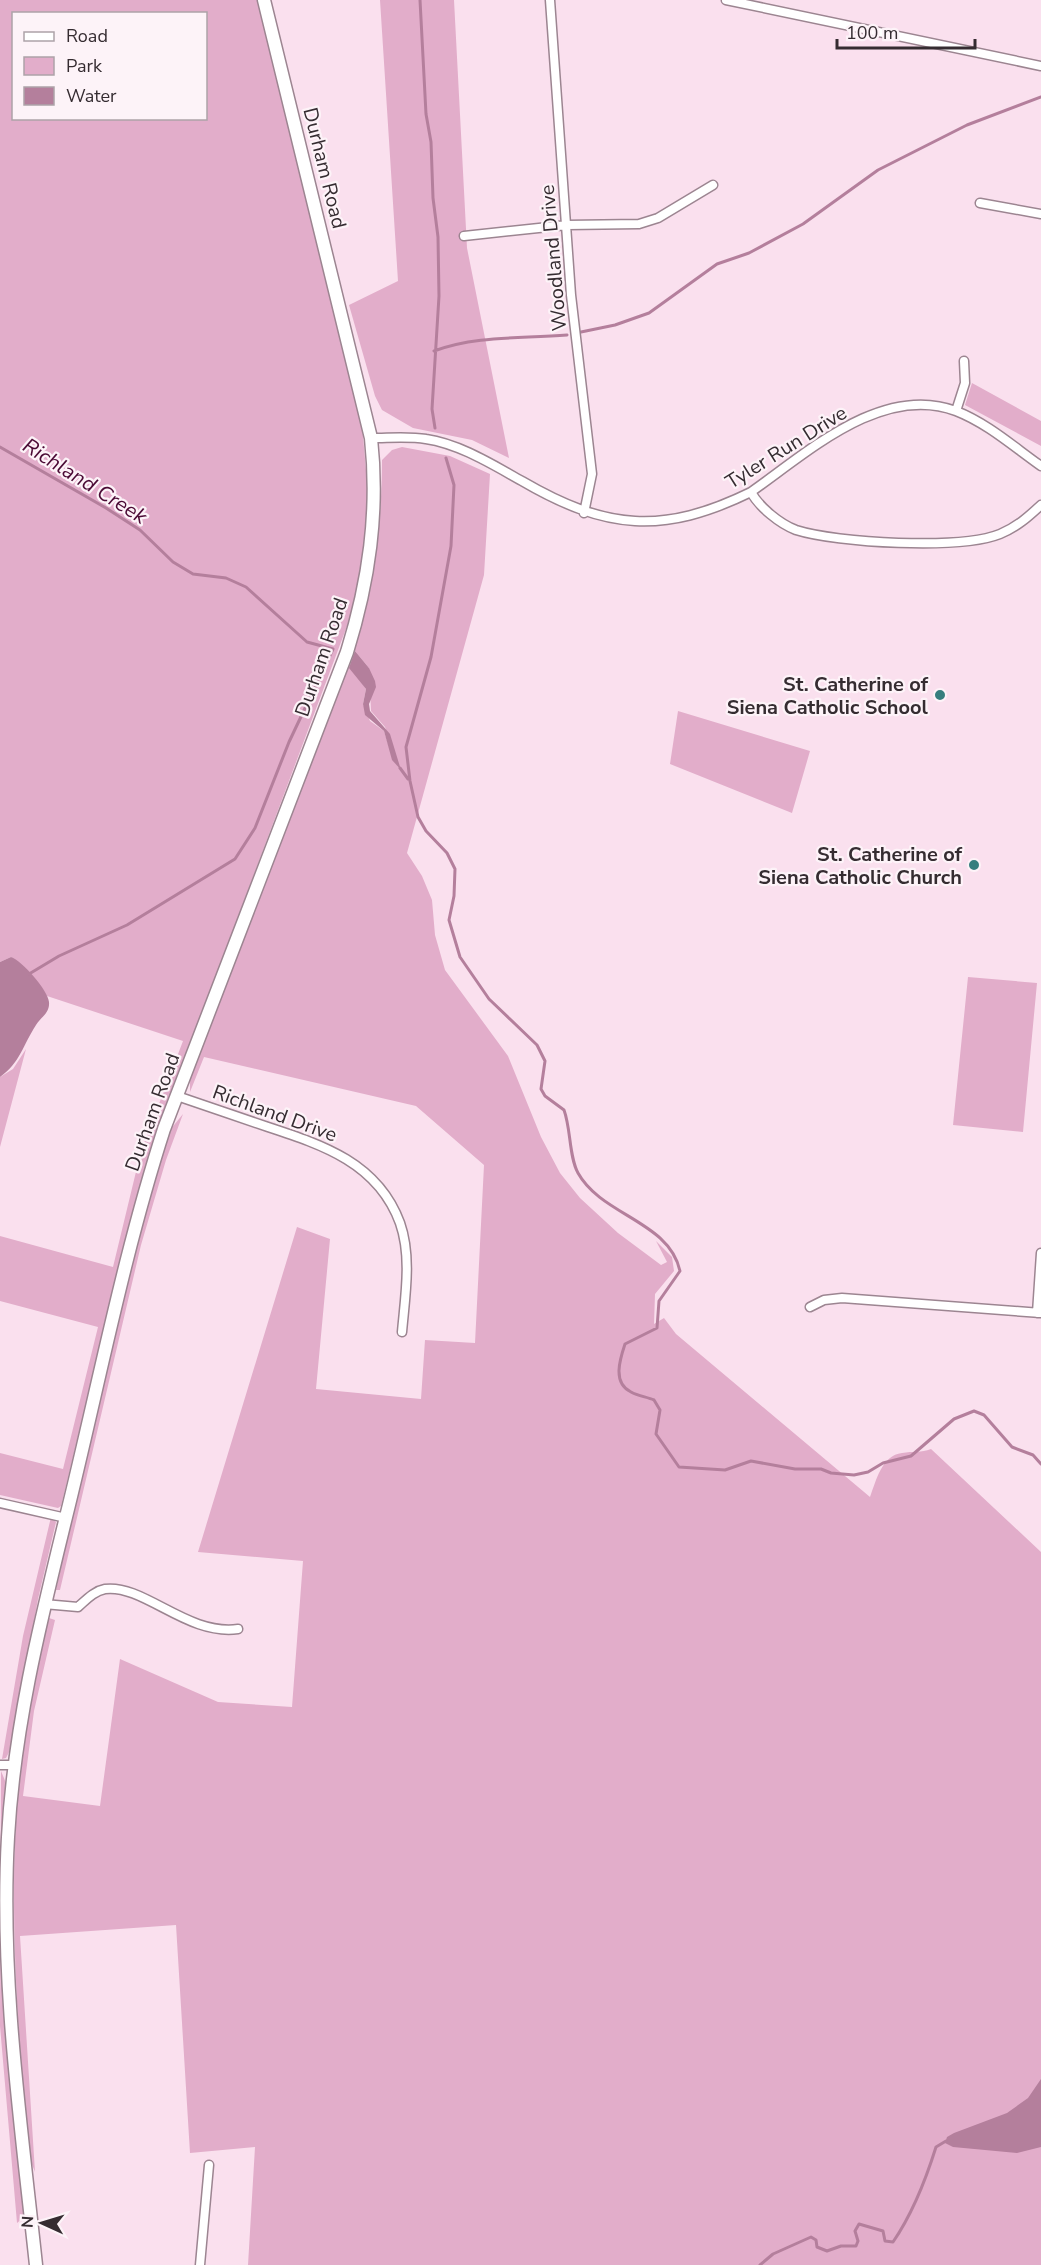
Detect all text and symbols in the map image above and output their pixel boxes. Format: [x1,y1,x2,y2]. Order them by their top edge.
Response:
legend [12,12,207,120]
scale bar [837,12,975,50]
text: 100 m [846,21,898,45]
text: Road [66,24,108,48]
text: Park [66,54,103,78]
text: Water [66,84,117,108]
street label: Durham Road [296,105,353,232]
street label: Woodland Drive [534,184,573,332]
street label: Tyler Run Drive [720,399,852,496]
water label: Richland Creek [17,432,153,531]
street label: Durham Road [289,594,354,720]
place label: St. Catherine of Siena Catholic School [727,671,929,721]
marker: St. Catherine of Siena Catholic School [933,688,947,702]
place label: St. Catherine of Siena Catholic Church [758,841,963,891]
marker: St. Catherine of Siena Catholic Church [967,858,981,872]
street label: Durham Road [119,1049,186,1175]
street label: Richland Drive [209,1078,341,1149]
north arrow [12,2193,72,2253]
text: N [17,2215,39,2229]

